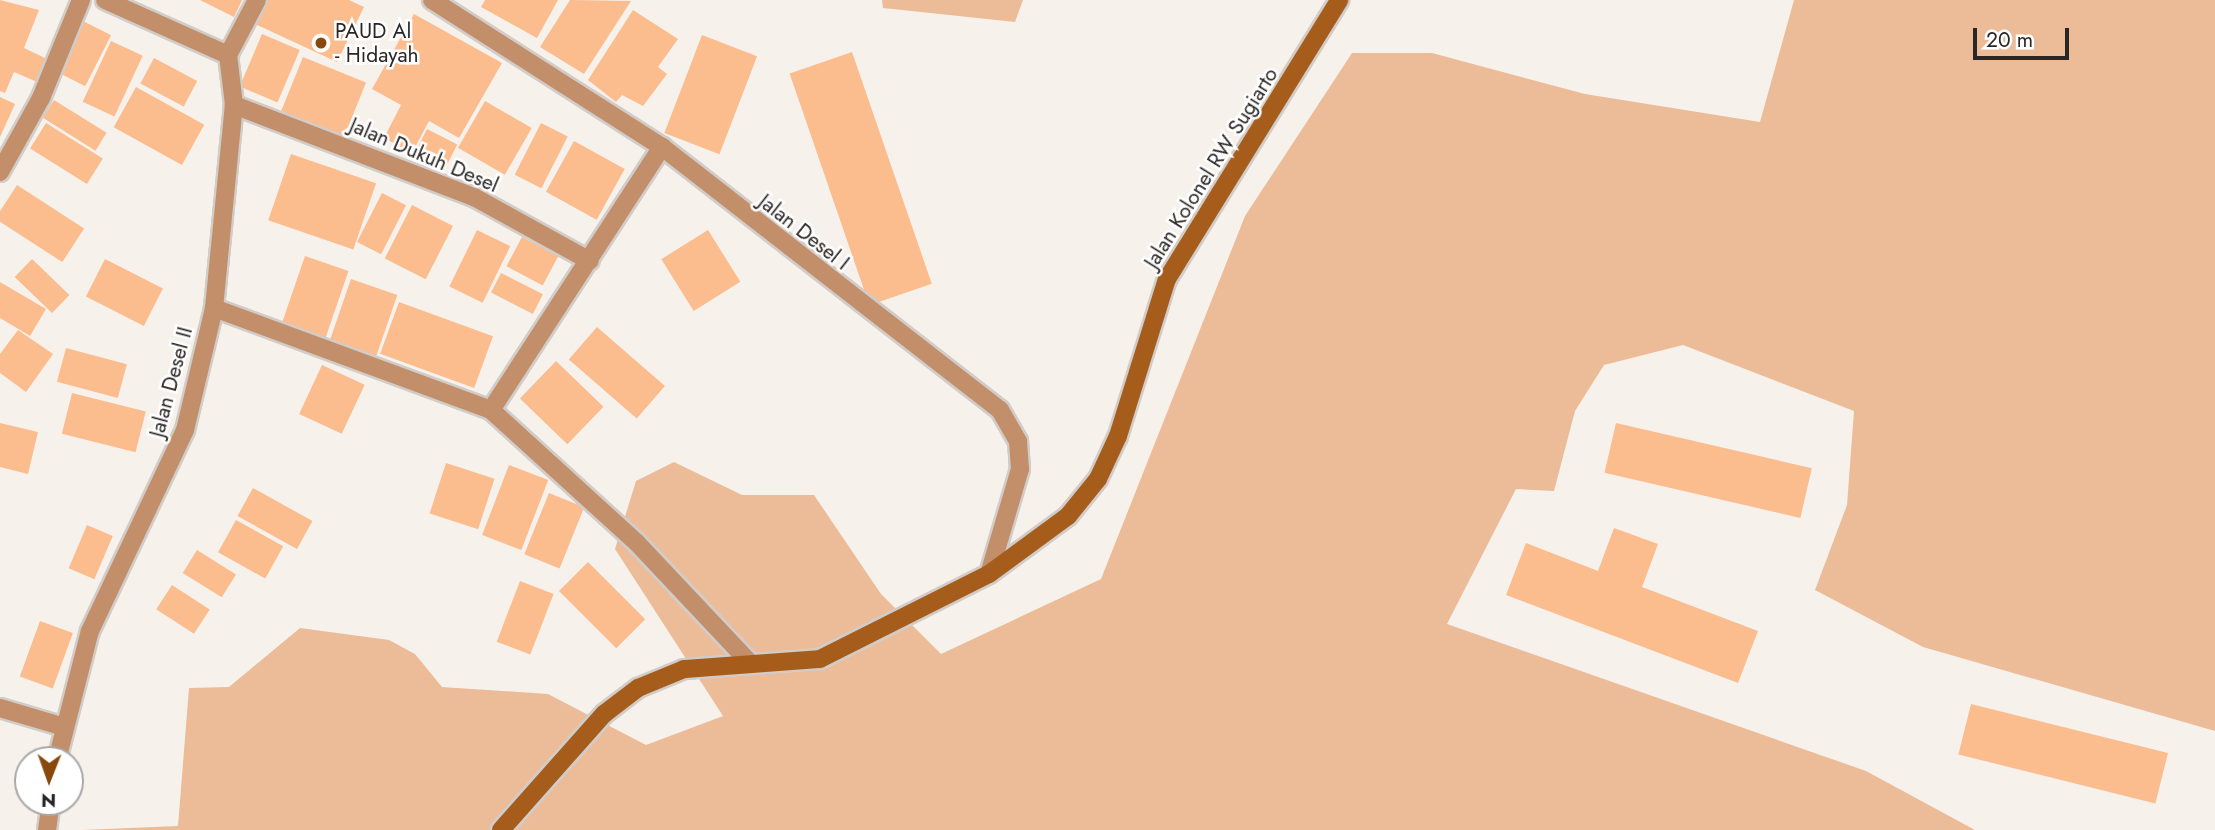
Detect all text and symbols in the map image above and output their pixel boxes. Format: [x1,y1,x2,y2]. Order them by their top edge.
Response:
scale bar [1977,14,2073,58]
place label: PAUD Al - Hidayah [335,18,419,68]
text: 20 m [1986,25,2033,55]
marker: PAUD Al - Hidayah [313,35,329,51]
street label: Jalan Kolonel RW Sugiarto [1139,63,1283,273]
street label: Jalan Dukuh Desel [346,112,502,198]
street label: Jalan Desel I [754,189,854,275]
street label: Jalan Desel II [144,324,198,440]
north arrow [14,746,84,816]
text: N [41,787,56,814]

